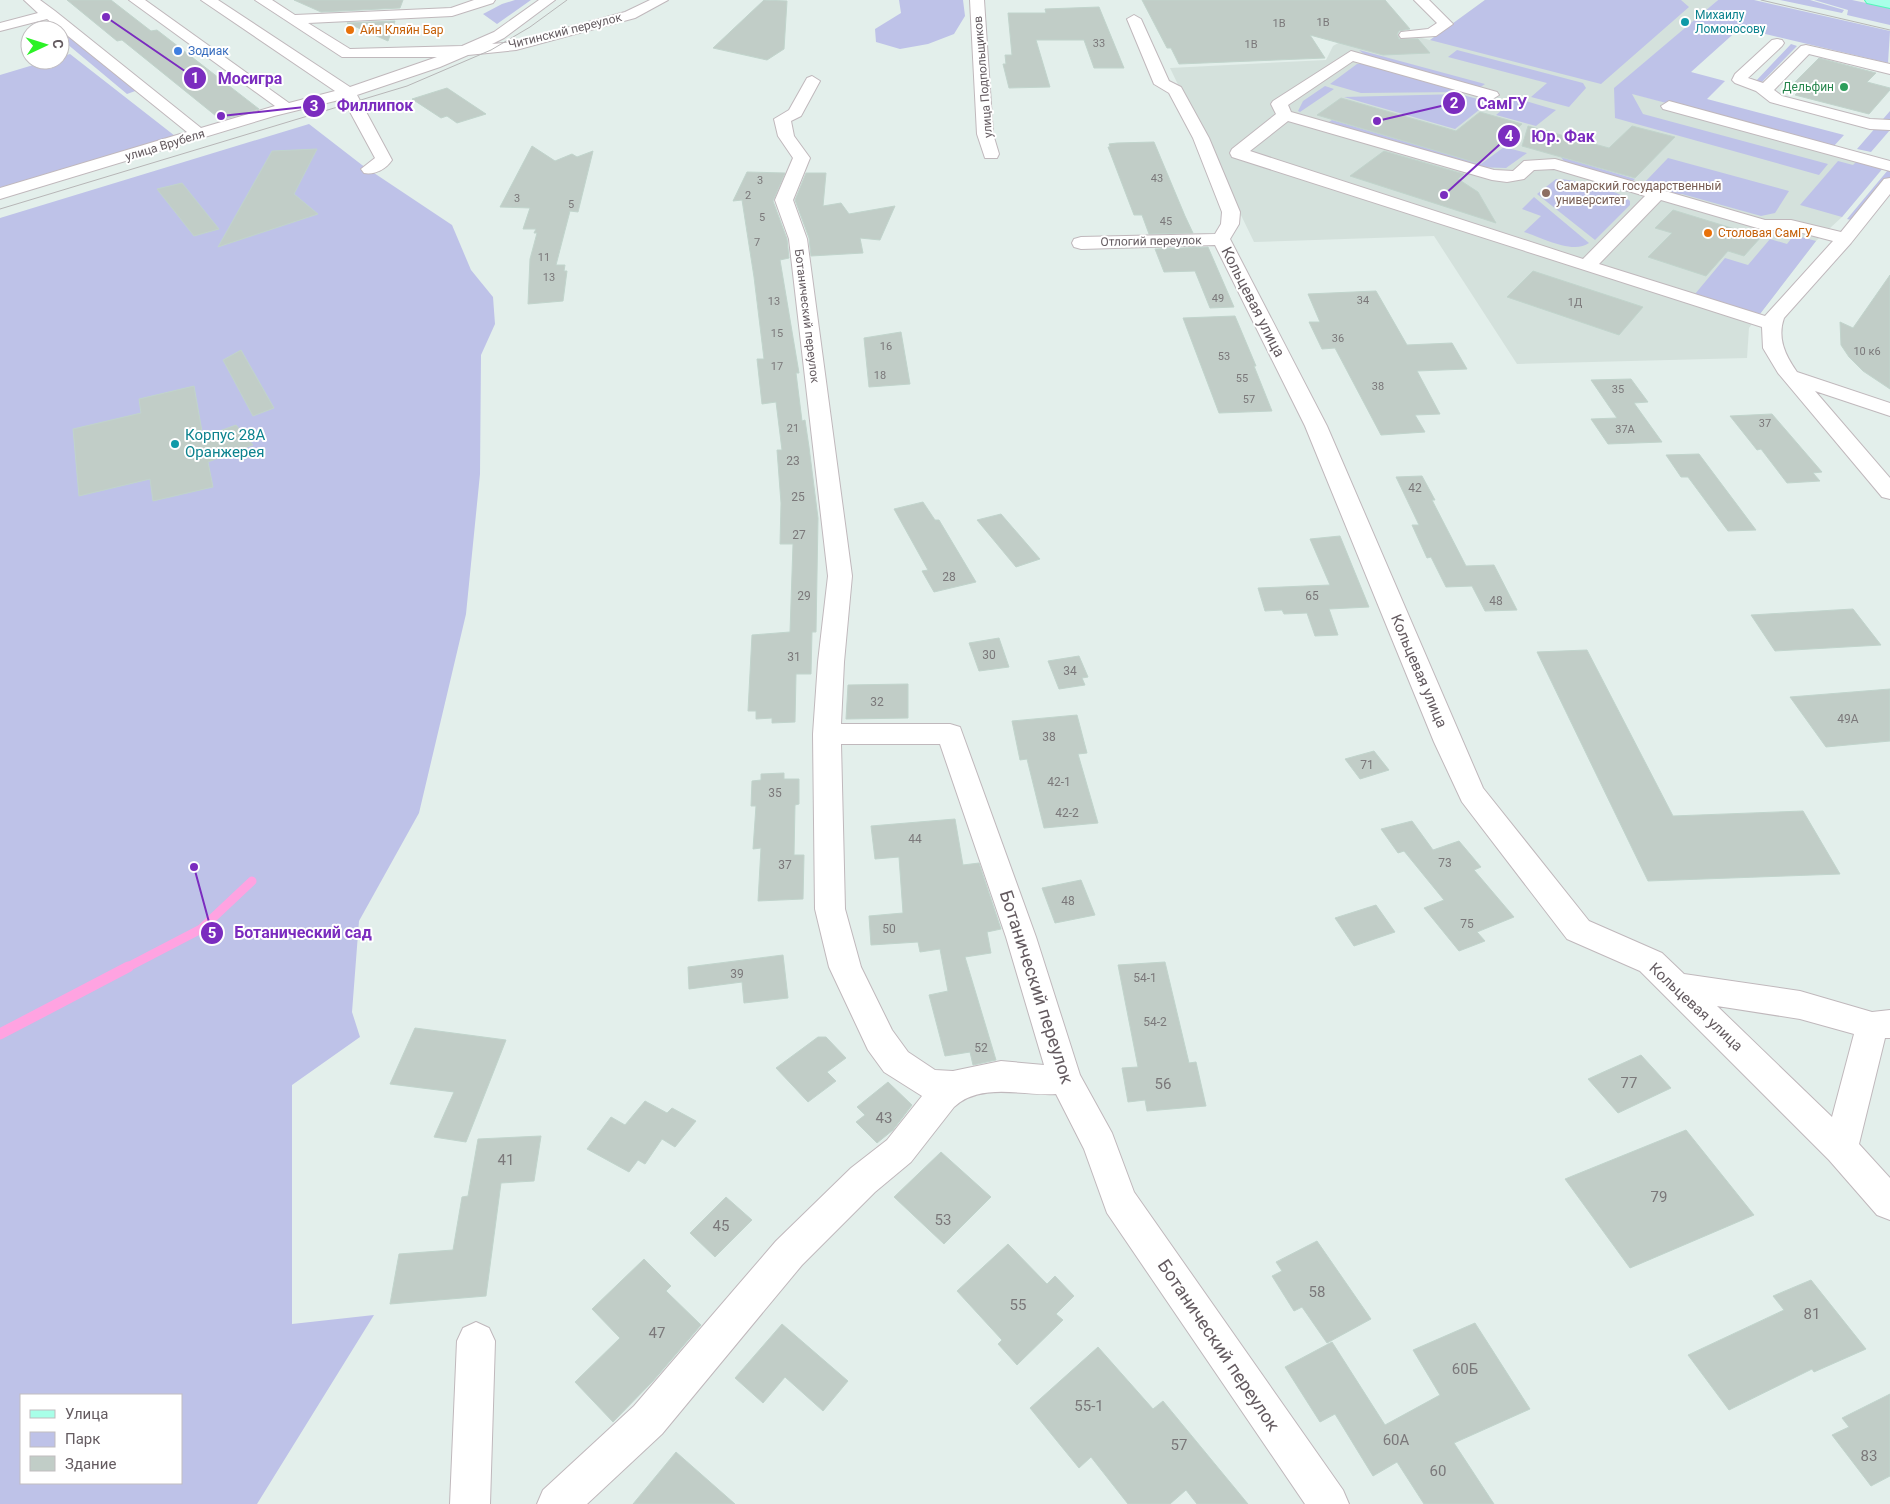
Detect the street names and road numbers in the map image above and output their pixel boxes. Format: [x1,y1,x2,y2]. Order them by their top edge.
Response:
street label: Читинский переулок [507,10,624,52]
street label: улица Подпольщиков [971,15,995,138]
street label: улица Врубеля [124,126,206,164]
street label: Отлогий переулок [1100,233,1202,249]
street label: Кольцевая улица [1217,244,1289,360]
street label: Ботанический переулок [792,248,822,384]
street label: Кольцевая улица [1387,612,1451,730]
street label: Ботанический переулок [996,888,1078,1087]
street label: Кольцевая улица [1645,959,1747,1055]
street label: Ботанический переулок [1154,1255,1284,1435]

